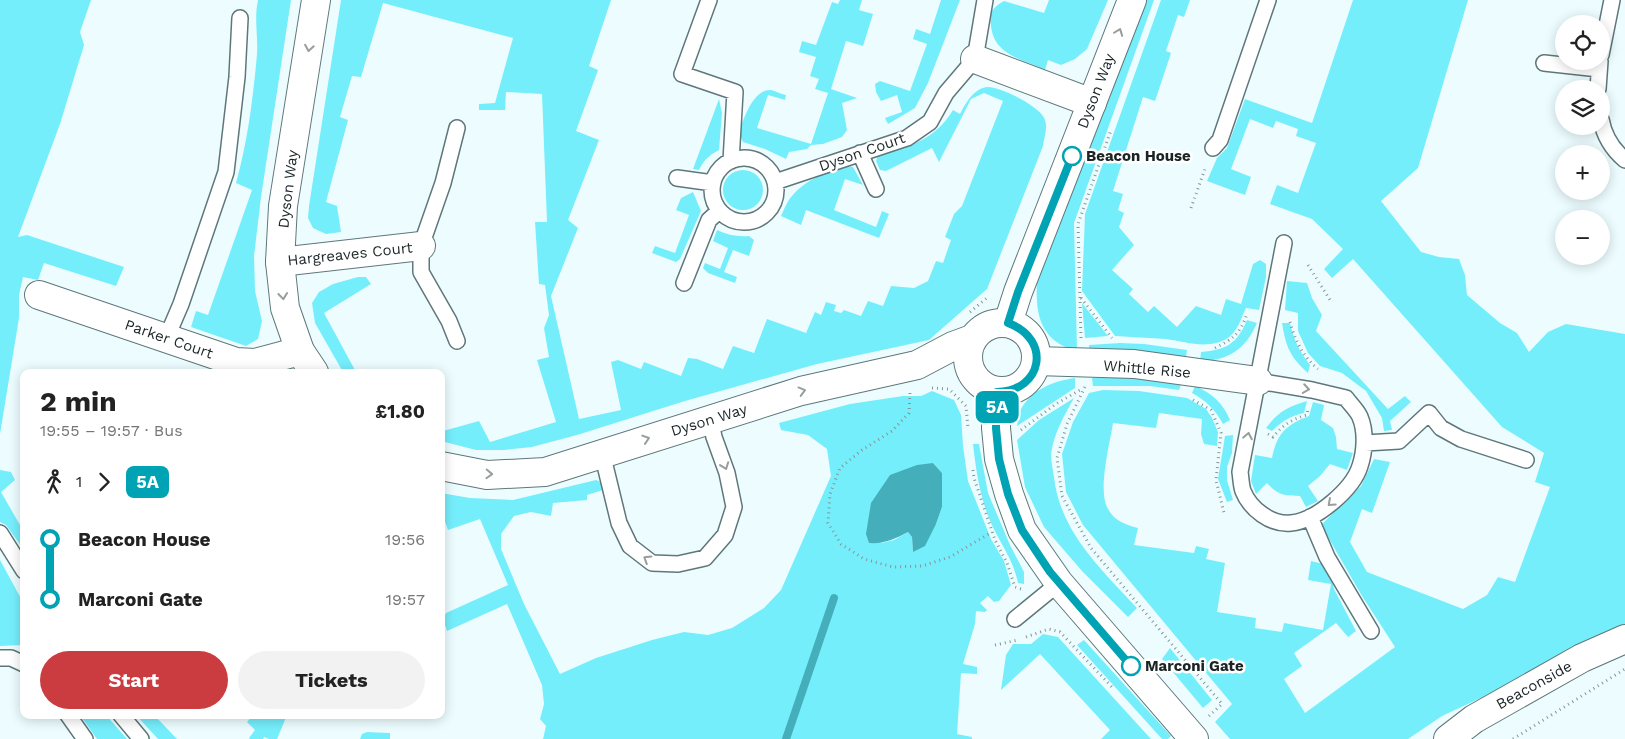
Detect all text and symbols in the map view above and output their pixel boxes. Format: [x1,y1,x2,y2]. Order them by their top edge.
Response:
map controls [1555,15,1610,265]
button: locate [1555,15,1610,70]
one-way arrow [1114,29,1124,37]
one-way arrow [304,44,314,53]
street label: Dyson Way [1073,51,1119,131]
button: layers [1555,80,1610,135]
street label: Dyson Court [816,129,908,175]
button: + [1555,145,1610,200]
marker: Beacon House [1062,146,1082,166]
place label: Beacon House [1086,147,1191,165]
street label: Dyson Way [274,149,302,229]
button: − [1555,210,1610,265]
street label: Hargreaves Court [286,238,414,270]
one-way arrow [277,292,288,300]
street label: Parker Court [123,316,216,363]
street label: Whittle Rise [1102,356,1192,382]
one-way arrow [1302,383,1310,393]
text: 2 min [40,385,117,418]
one-way arrow [797,387,805,397]
line badge: 5A [974,391,1020,423]
text: 5A [986,396,1008,417]
text: £1.80 [375,400,425,423]
street label: Dyson Way [669,400,750,440]
text: 19:55 – 19:57 · Bus [40,421,183,440]
one-way arrow [1242,431,1252,440]
one-way arrow [642,435,650,445]
one-way arrow [719,461,729,469]
icon: walk [40,468,68,496]
icon: forward [90,468,118,496]
one-way arrow [486,469,494,479]
text: 5A [136,471,159,492]
text: 1 [76,472,82,491]
one-way arrow [1327,497,1336,506]
text: Beacon House [78,528,211,551]
text: 19:56 [385,530,425,549]
one-way arrow [643,555,652,565]
text: Marconi Gate [78,588,203,611]
text: 19:57 [386,590,425,609]
button: Start [40,651,228,709]
button: Tickets [238,651,425,709]
marker: Marconi Gate [1121,656,1141,676]
place label: Marconi Gate [1145,657,1244,675]
street label: Beaconside [1493,657,1575,713]

